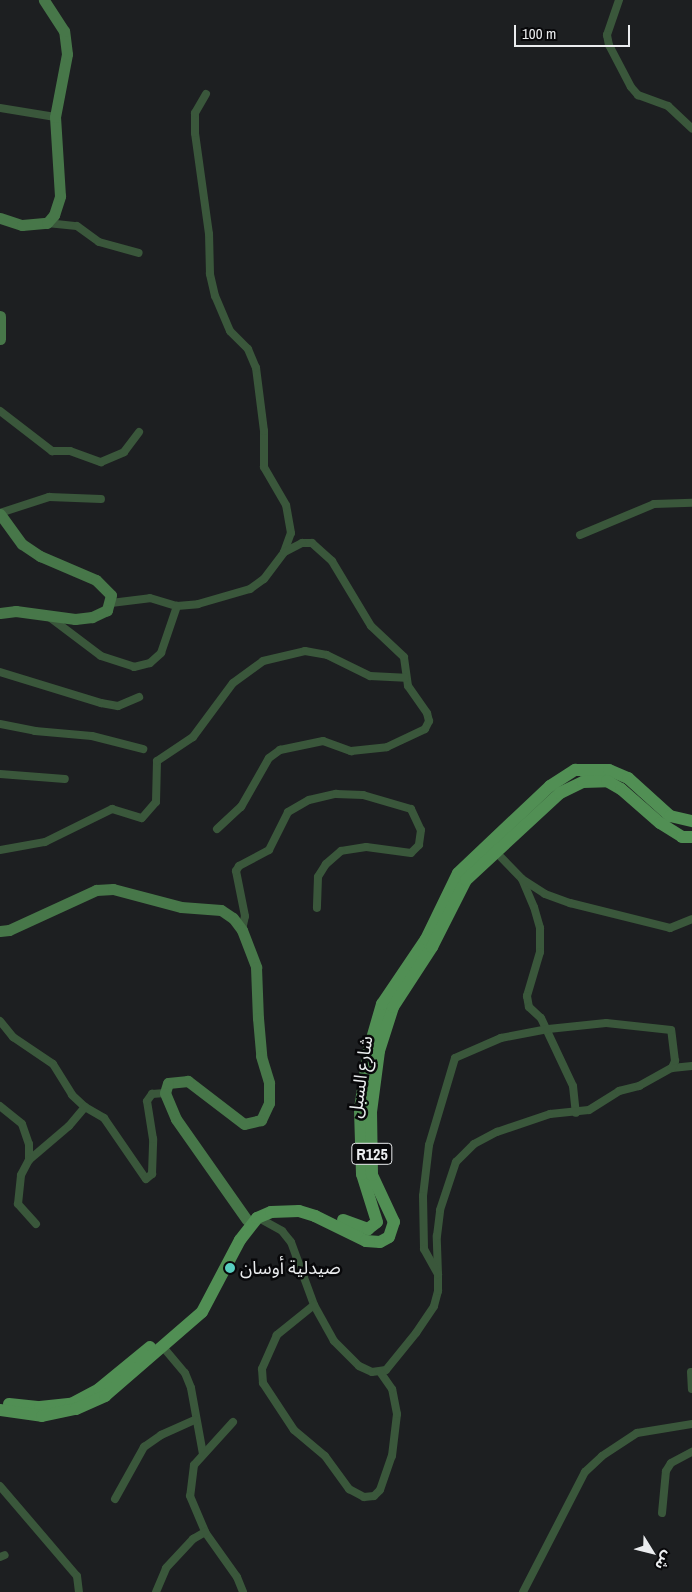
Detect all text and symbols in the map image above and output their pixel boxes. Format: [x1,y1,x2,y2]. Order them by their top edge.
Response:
scale bar [517,15,633,47]
text: 100 m [522,23,556,44]
street label: شارع السبل [345,1035,377,1119]
road number: R125 [351,1140,393,1168]
place label: صيدلية أوسان [240,1257,341,1279]
marker: صيدلية أوسان [224,1262,236,1274]
north arrow [627,1527,677,1577]
text: ش [651,1548,677,1574]

